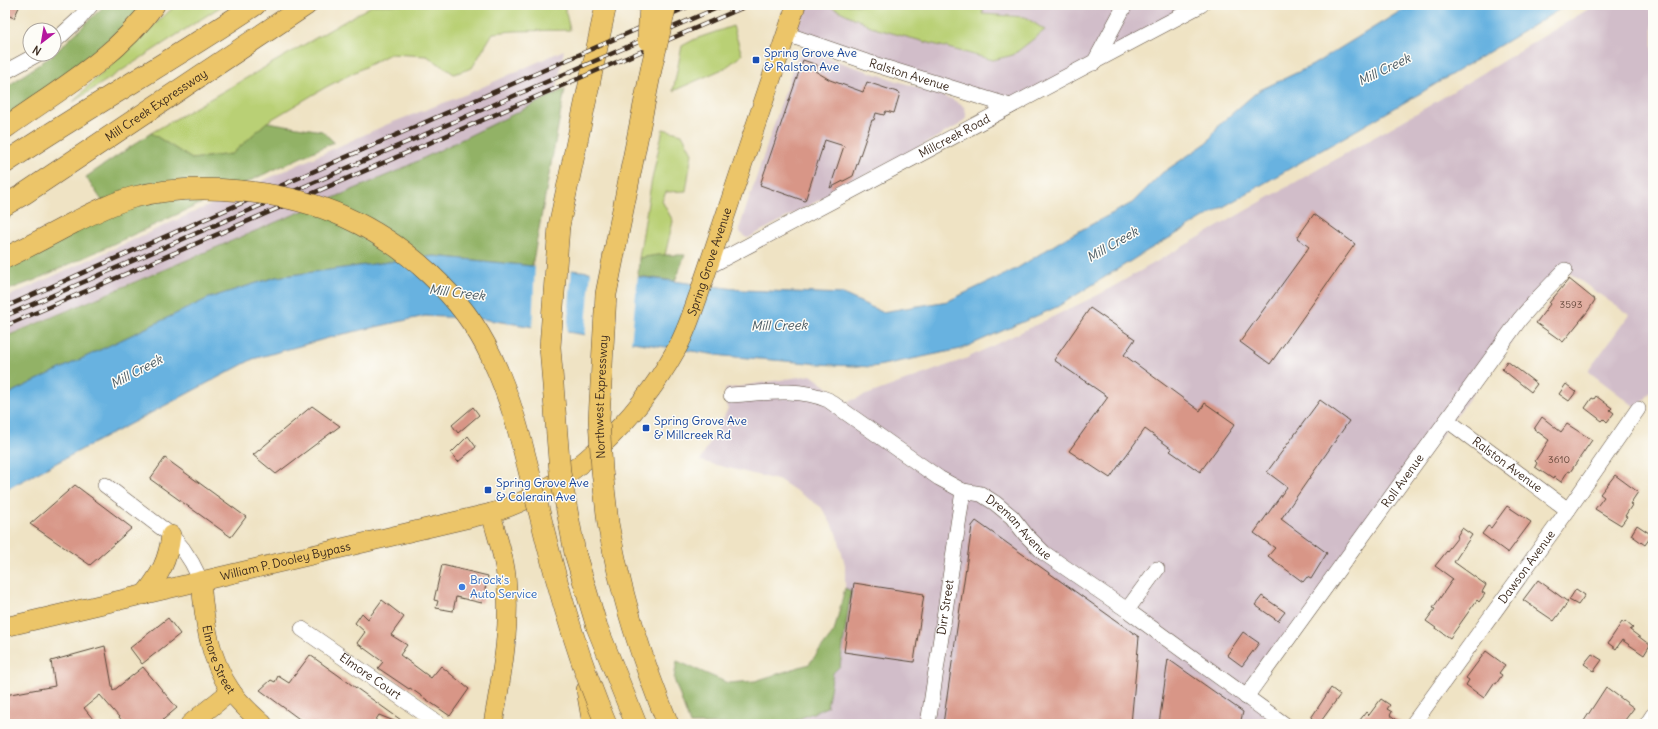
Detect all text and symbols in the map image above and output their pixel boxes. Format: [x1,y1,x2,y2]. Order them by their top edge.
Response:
north arrow [22,22,62,62]
text: N [30,43,44,59]
place label: Spring Grove Ave & Ralston Ave [764,45,857,74]
water label: Mill Creek [1355,49,1415,89]
marker: Spring Grove Ave & Ralston Ave [751,55,761,65]
street label: Ralston Avenue [867,55,952,94]
street label: Mill Creek Expressway [102,65,210,145]
street label: Millcreek Road [916,111,992,161]
street label: Spring Grove Avenue [684,206,734,318]
water label: Mill Creek [1084,222,1142,266]
water label: Mill Creek [428,281,487,305]
house number: 3593 [1560,298,1583,311]
water label: Mill Creek [751,316,809,334]
street label: Northwest Expressway [591,335,611,459]
water label: Mill Creek [107,350,166,392]
place label: Spring Grove Ave & Millcreek Rd [654,413,747,442]
marker: Spring Grove Ave & Millcreek Rd [641,423,651,433]
street label: Ralston Avenue [1470,433,1545,495]
street label: Roll Avenue [1378,451,1427,510]
house number: 3610 [1548,453,1570,466]
place label: Spring Grove Ave & Colerain Ave [496,475,589,504]
marker: Spring Grove Ave & Colerain Ave [483,485,493,495]
street label: Dreman Avenue [983,491,1054,563]
street label: Dawson Avenue [1495,527,1558,606]
street label: William P. Dooley Bypass [218,538,352,583]
place label: Brock's Auto Service [470,572,537,601]
street label: Dirr Street [933,578,957,636]
marker: Brock's Auto Service [457,582,467,592]
street label: Elmore Street [199,624,239,697]
street label: Elmore Court [337,649,404,702]

